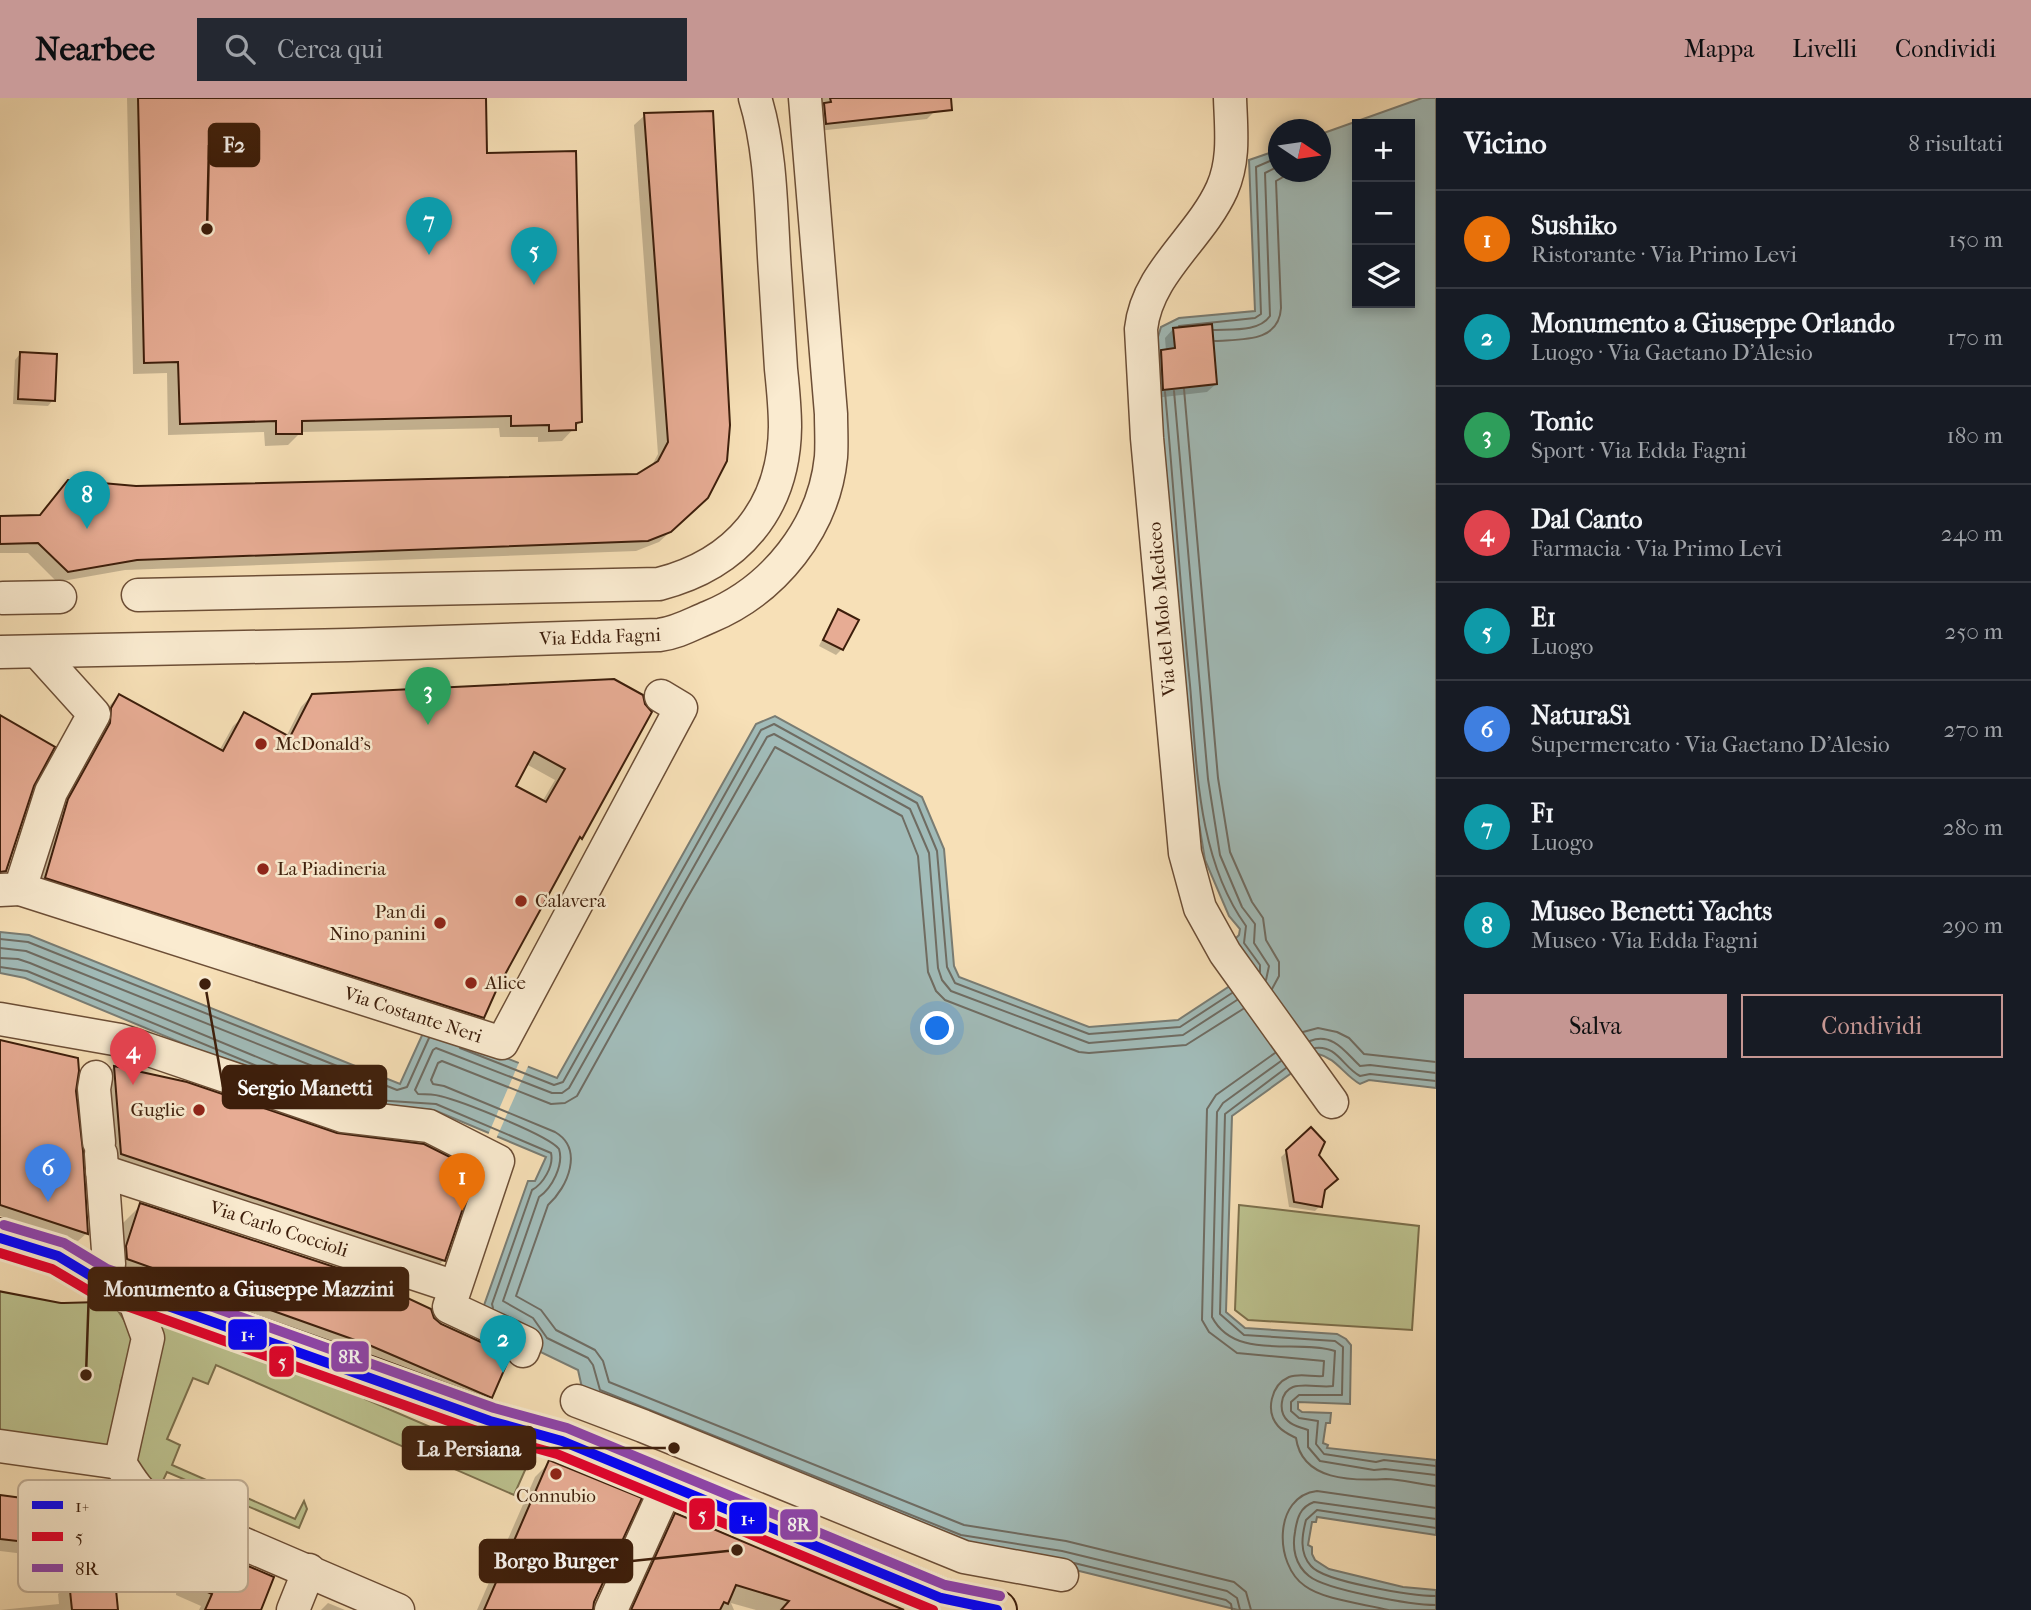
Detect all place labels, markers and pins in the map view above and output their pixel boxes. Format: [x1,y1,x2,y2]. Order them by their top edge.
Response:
callout: F2 [209,124,259,166]
pin: 7 [406,197,452,255]
pin: 5 [511,227,557,285]
pin: 8 [64,471,110,529]
pin: 3 [405,667,451,725]
place label: McDonald's [275,733,371,755]
marker: McDonald's [253,736,269,752]
place label: La Piadineria [277,858,386,880]
marker: La Piadineria [255,861,271,877]
place label: Calavera [535,890,606,912]
marker: Calavera [513,893,529,909]
place label: Pan di Nino panini [329,901,426,945]
marker: Pan di Nino panini [432,915,448,931]
place label: Alice [484,972,526,994]
marker: Alice [463,975,479,991]
pin: 4 [110,1027,156,1085]
callout: Sergio Manetti [223,1066,386,1108]
place label: Guglie [131,1099,185,1121]
marker: Guglie [191,1102,207,1118]
pin: 6 [25,1144,71,1202]
pin: 1 [439,1153,485,1211]
callout: Monumento a Giuseppe Mazzini [89,1268,408,1310]
pin: 2 [480,1315,526,1373]
callout: La Persiana [403,1427,535,1469]
marker: Connubio [548,1466,564,1482]
place label: Connubio [516,1485,596,1507]
callout: Borgo Burger [480,1540,632,1582]

